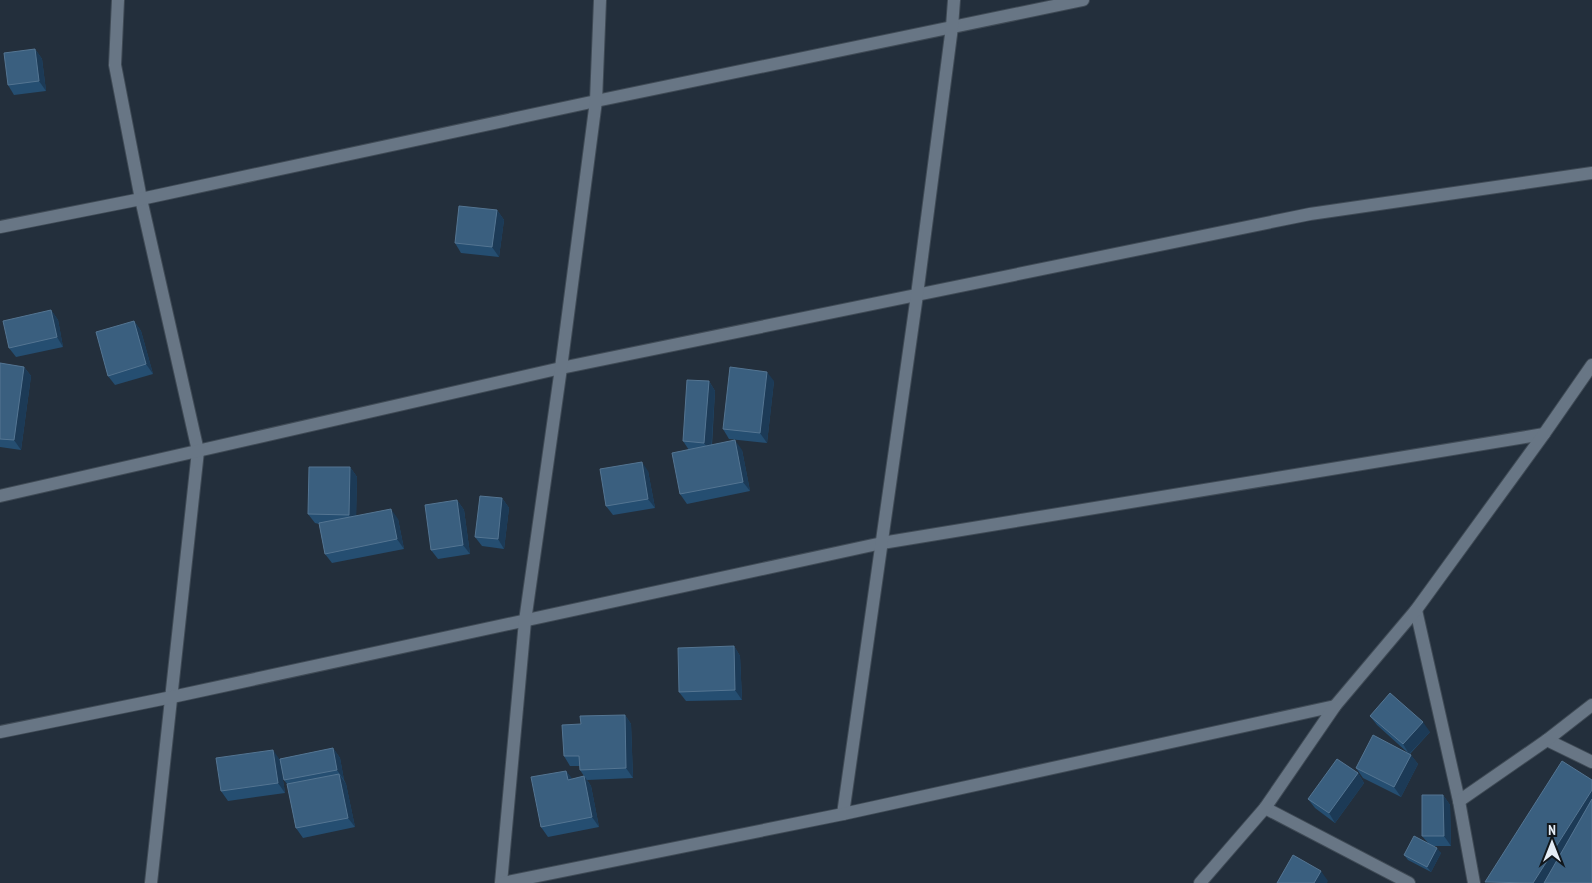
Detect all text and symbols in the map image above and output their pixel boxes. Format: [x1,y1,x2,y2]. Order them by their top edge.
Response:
north arrow [1527,818,1577,868]
text: N [1548,821,1556,839]

